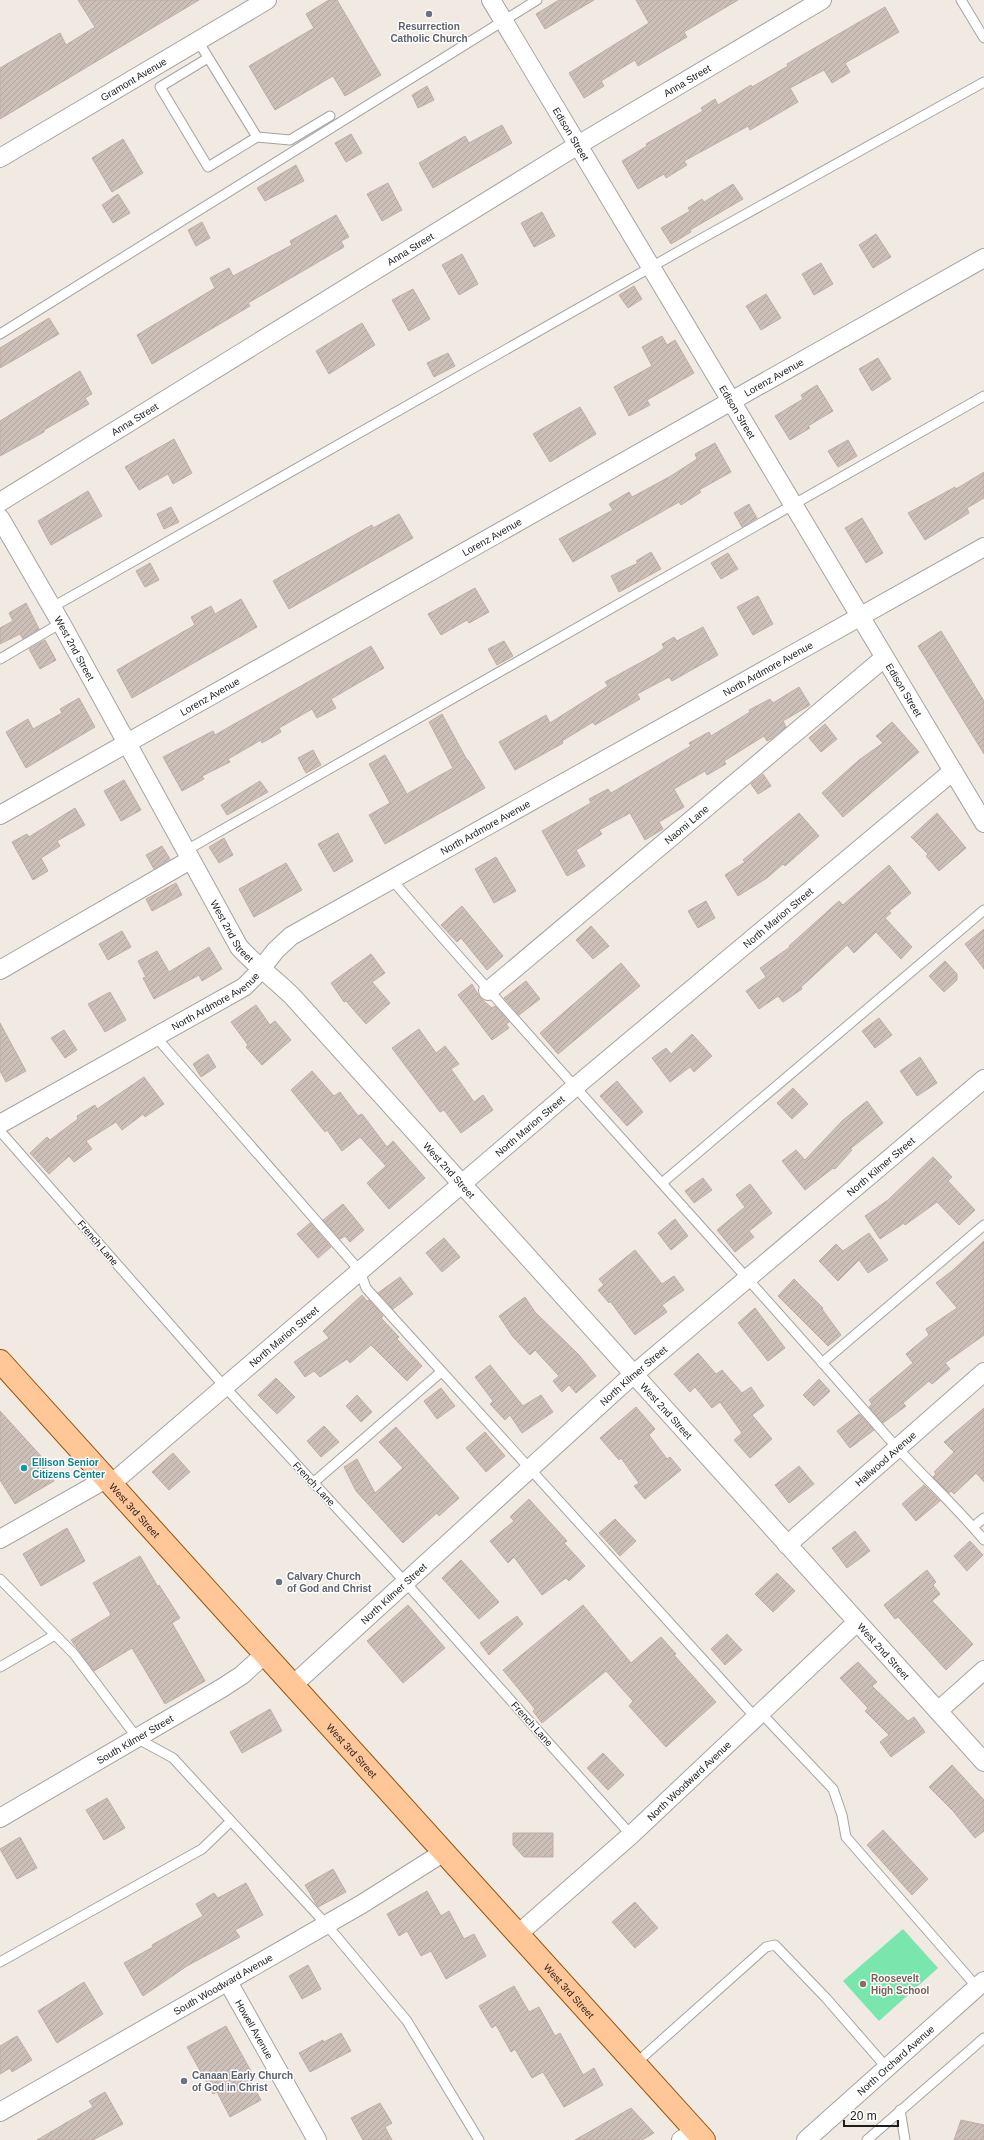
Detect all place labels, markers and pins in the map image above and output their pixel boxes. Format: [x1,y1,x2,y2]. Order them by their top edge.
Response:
marker: Resurrection Catholic Church [424,9,434,19]
place label: Resurrection Catholic Church [390,21,468,44]
place label: Ellison Senior Citizens Center [32,1457,105,1480]
marker: Ellison Senior Citizens Center [19,1463,29,1473]
place label: Calvary Church of God and Christ [287,1571,372,1594]
marker: Calvary Church of God and Christ [274,1577,284,1587]
place label: Roosevelt High School [871,1973,930,1996]
marker: Roosevelt High School [858,1979,868,1989]
place label: Canaan Early Church of God in Christ [192,2070,293,2093]
marker: Canaan Early Church of God in Christ [179,2076,189,2086]

